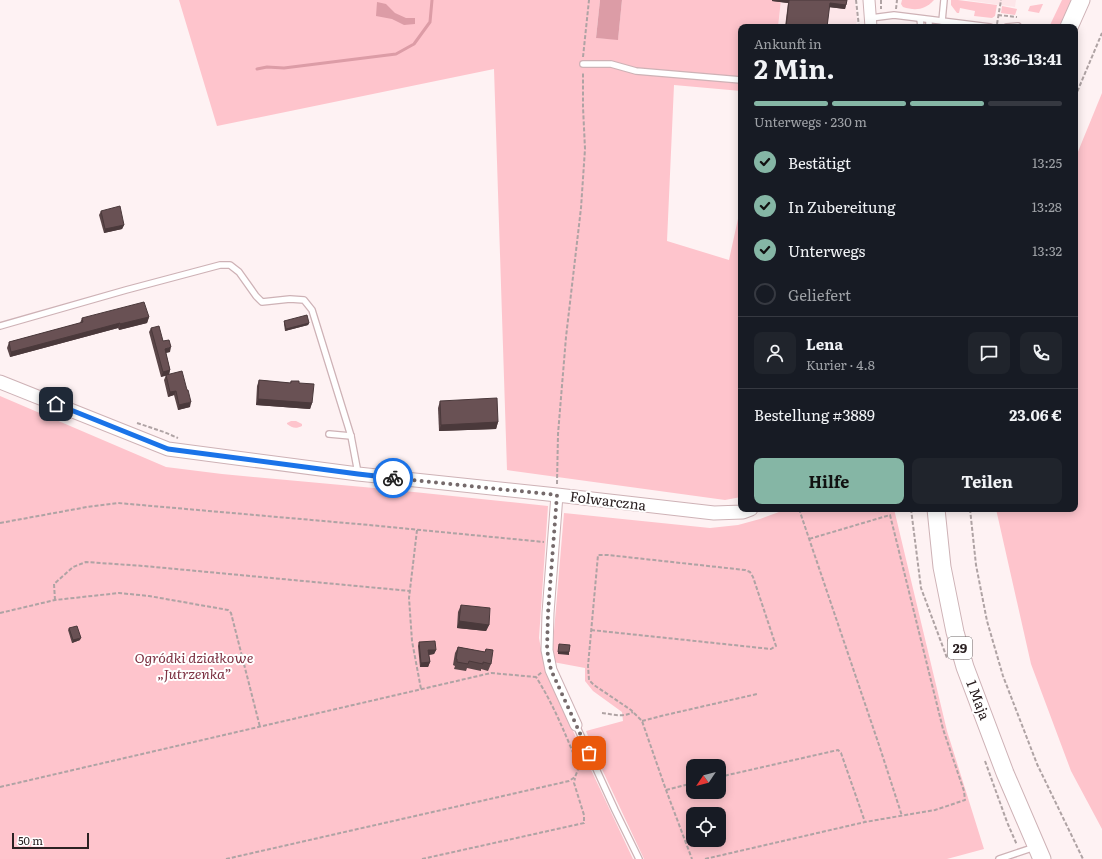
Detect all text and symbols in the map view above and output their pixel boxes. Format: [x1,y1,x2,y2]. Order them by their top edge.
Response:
text: Ankunft in [754,34,822,53]
text: 13:36–13:41 [983,47,1062,70]
text: 2 Min. [754,48,835,87]
text: Unterwegs · 230 m [754,112,867,131]
icon: check [754,151,776,173]
text: Bestätigt [788,151,851,174]
text: 13:25 [1032,153,1062,172]
icon: check [754,195,776,217]
text: In Zubereitung [788,195,896,218]
text: 13:28 [1032,197,1062,216]
icon: check [754,239,776,261]
text: Unterwegs [788,239,865,262]
text: 13:32 [1032,241,1062,260]
text: Geliefert [788,283,851,306]
button: person [754,332,796,374]
text: Lena [806,332,843,355]
button: chat [968,332,1010,374]
button: phone [1020,332,1062,374]
text: Kurier · 4.8 [806,355,875,374]
pin [39,387,73,421]
icon: home [45,393,67,415]
text: Bestellung #3889 [754,403,875,426]
text: 23.06 € [1009,403,1062,426]
courier [373,458,413,498]
button: Hilfe [754,458,904,504]
button: Teilen [912,458,1062,504]
icon: bike [382,467,404,489]
street label: Folwarczna [569,485,648,515]
road number: 29 [948,637,972,659]
park label: Ogródki działkowe „Jutrzenka” [135,647,254,683]
street label: 1 Maja [962,677,996,723]
pin [572,736,606,770]
icon: bag [578,742,600,764]
north arrow [686,759,726,799]
map controls [686,759,726,847]
button: locate [686,807,726,847]
scale bar [12,831,89,850]
text: 50 m [18,832,43,848]

